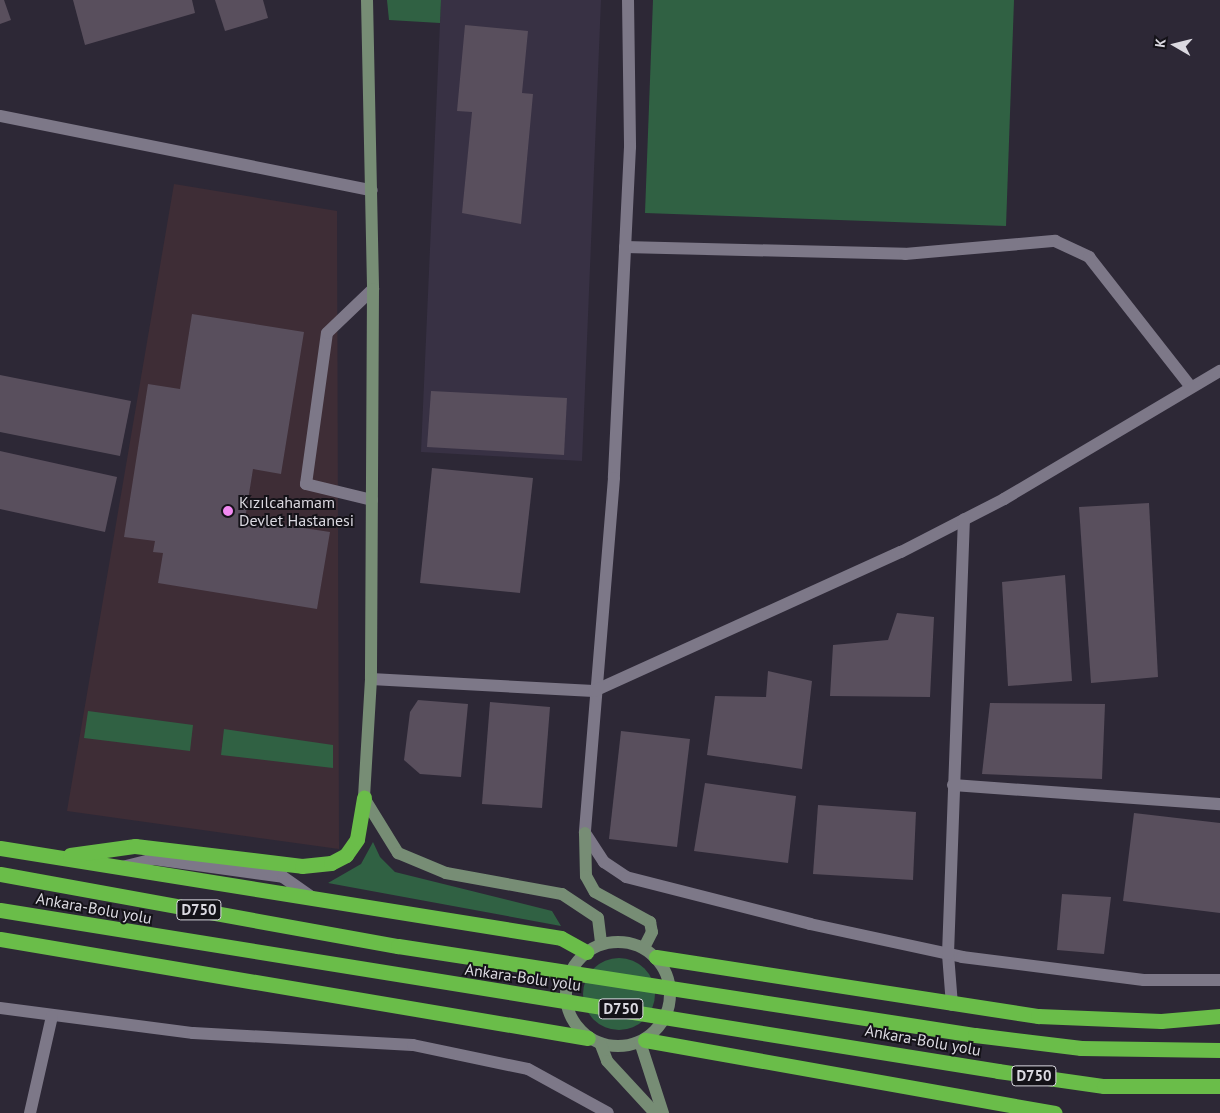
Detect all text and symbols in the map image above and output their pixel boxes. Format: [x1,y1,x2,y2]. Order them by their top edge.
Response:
north arrow [1150,20,1200,70]
text: K [1151,37,1170,48]
place label: Kızılcahamam Devlet Hastanesi [239,492,354,530]
marker: Kızılcahamam Devlet Hastanesi [221,504,235,518]
street label: Ankara-Bolu yolu [34,888,154,928]
road number: D750 [175,898,223,922]
street label: Ankara-Bolu yolu [463,959,583,995]
road number: D750 [597,996,645,1022]
street label: Ankara-Bolu yolu [863,1020,983,1060]
road number: D750 [1010,1064,1058,1088]

